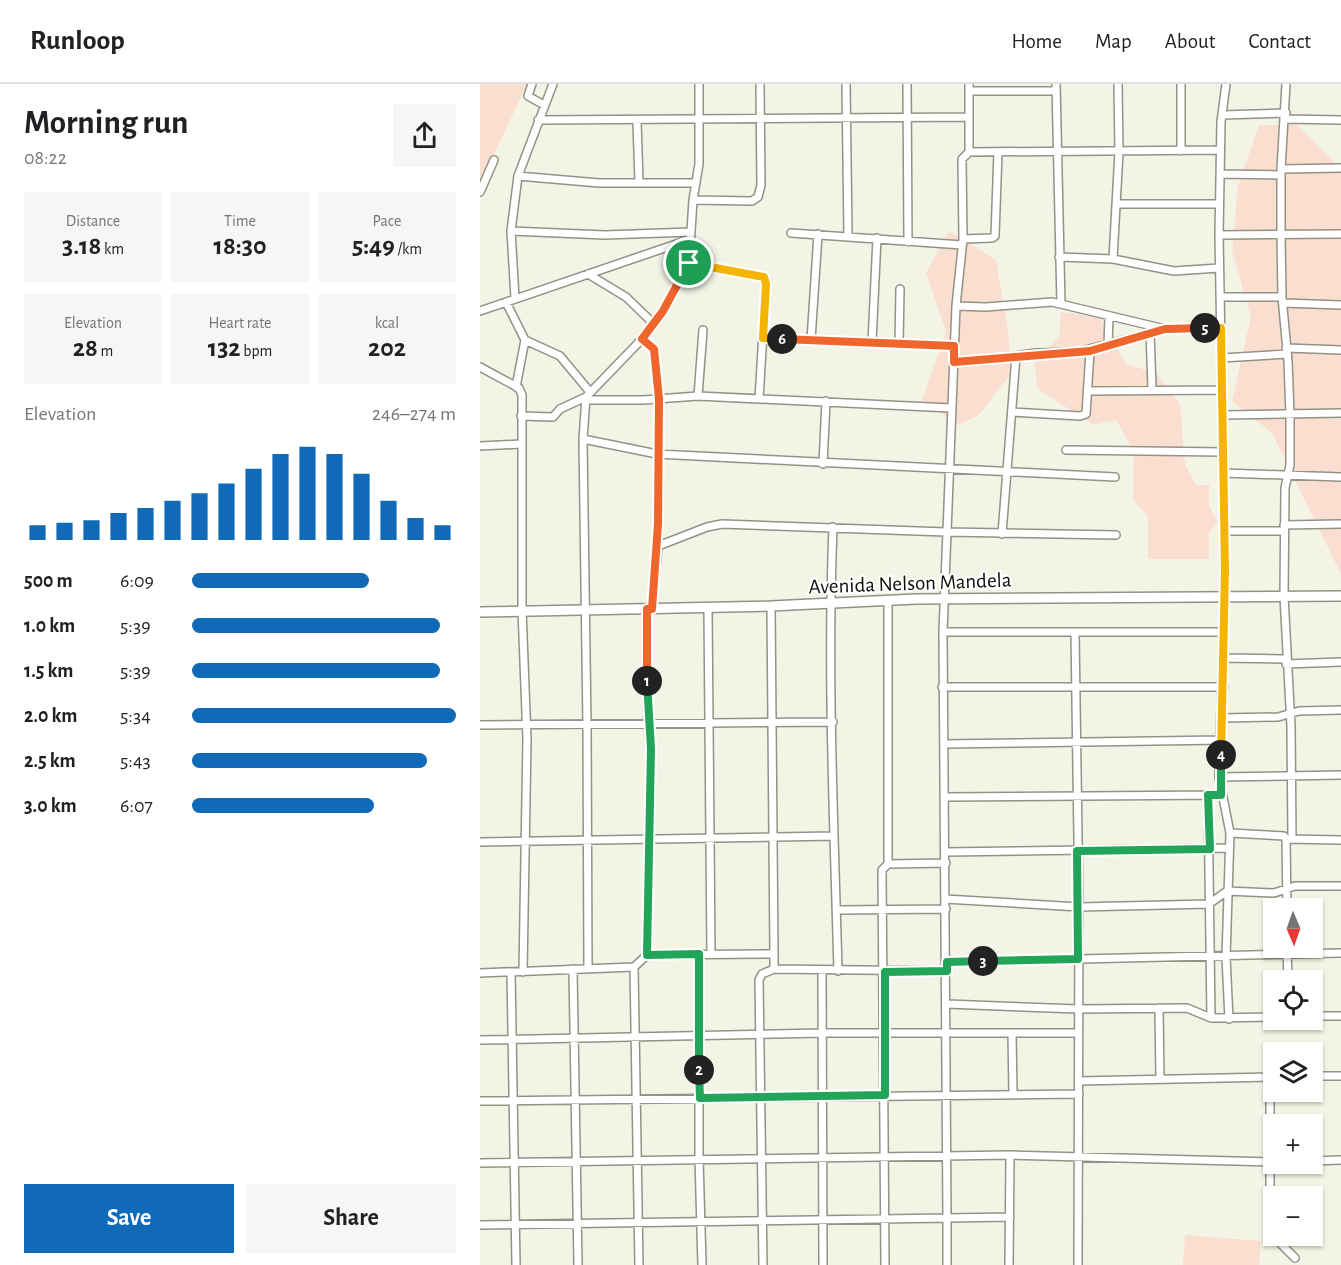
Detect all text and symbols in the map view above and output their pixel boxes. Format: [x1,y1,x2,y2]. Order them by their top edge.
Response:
text: Runloop [30,27,125,55]
text: Home [1011,31,1062,52]
text: Map [1095,31,1132,52]
text: About [1165,31,1215,52]
text: Contact [1248,31,1311,52]
button: share [393,104,456,167]
text: Morning run [24,107,188,140]
text: 08:22 [24,148,67,168]
text: Distance [66,213,120,229]
text: Time [224,213,256,229]
text: Pace [373,213,401,229]
text: 3.18 [62,233,101,259]
text: 18:30 [214,233,266,259]
text: 5:49 [352,233,395,259]
pin [663,237,714,288]
text: km [101,241,124,257]
text: /km [395,241,422,257]
icon: arrive [672,246,705,279]
pin: 5 [1190,313,1220,343]
text: Elevation [64,315,122,331]
text: Heart rate [209,315,271,331]
text: kcal [375,315,399,331]
text: 5 [1202,320,1208,336]
pin: 6 [767,324,797,354]
text: 6 [778,331,786,347]
text: 28 [73,335,98,361]
text: 132 [208,335,241,361]
text: 202 [368,335,406,361]
text: m [98,343,113,359]
text: bpm [241,343,272,359]
text: Elevation [24,404,96,424]
text: 246–274 m [372,404,456,424]
street label: Avenida Nelson Mandela [808,569,1012,598]
text: 500 m [24,571,73,591]
text: 6:09 [120,571,154,591]
text: 1.0 km [24,616,75,636]
text: 5:39 [120,616,151,636]
text: 1.5 km [24,661,73,681]
text: 5:39 [120,661,151,681]
pin: 1 [632,666,662,696]
text: 1 [644,673,650,689]
text: 2.0 km [24,706,77,726]
text: 5:34 [120,706,151,726]
pin: 4 [1206,740,1236,770]
text: 4 [1217,747,1225,763]
text: 2.5 km [24,751,76,771]
text: 5:43 [120,751,151,771]
text: 3.0 km [24,796,77,816]
text: 6:07 [120,796,153,816]
north arrow [1263,898,1323,958]
map controls [1263,898,1323,1246]
pin: 3 [968,946,998,976]
text: 3 [980,953,986,969]
button: locate [1263,970,1323,1030]
button: layers [1263,1042,1323,1102]
pin: 2 [684,1055,714,1085]
text: 2 [695,1062,703,1078]
button: + [1263,1114,1323,1174]
button: Save [24,1184,234,1253]
button: Share [246,1184,456,1253]
button: − [1263,1186,1323,1246]

